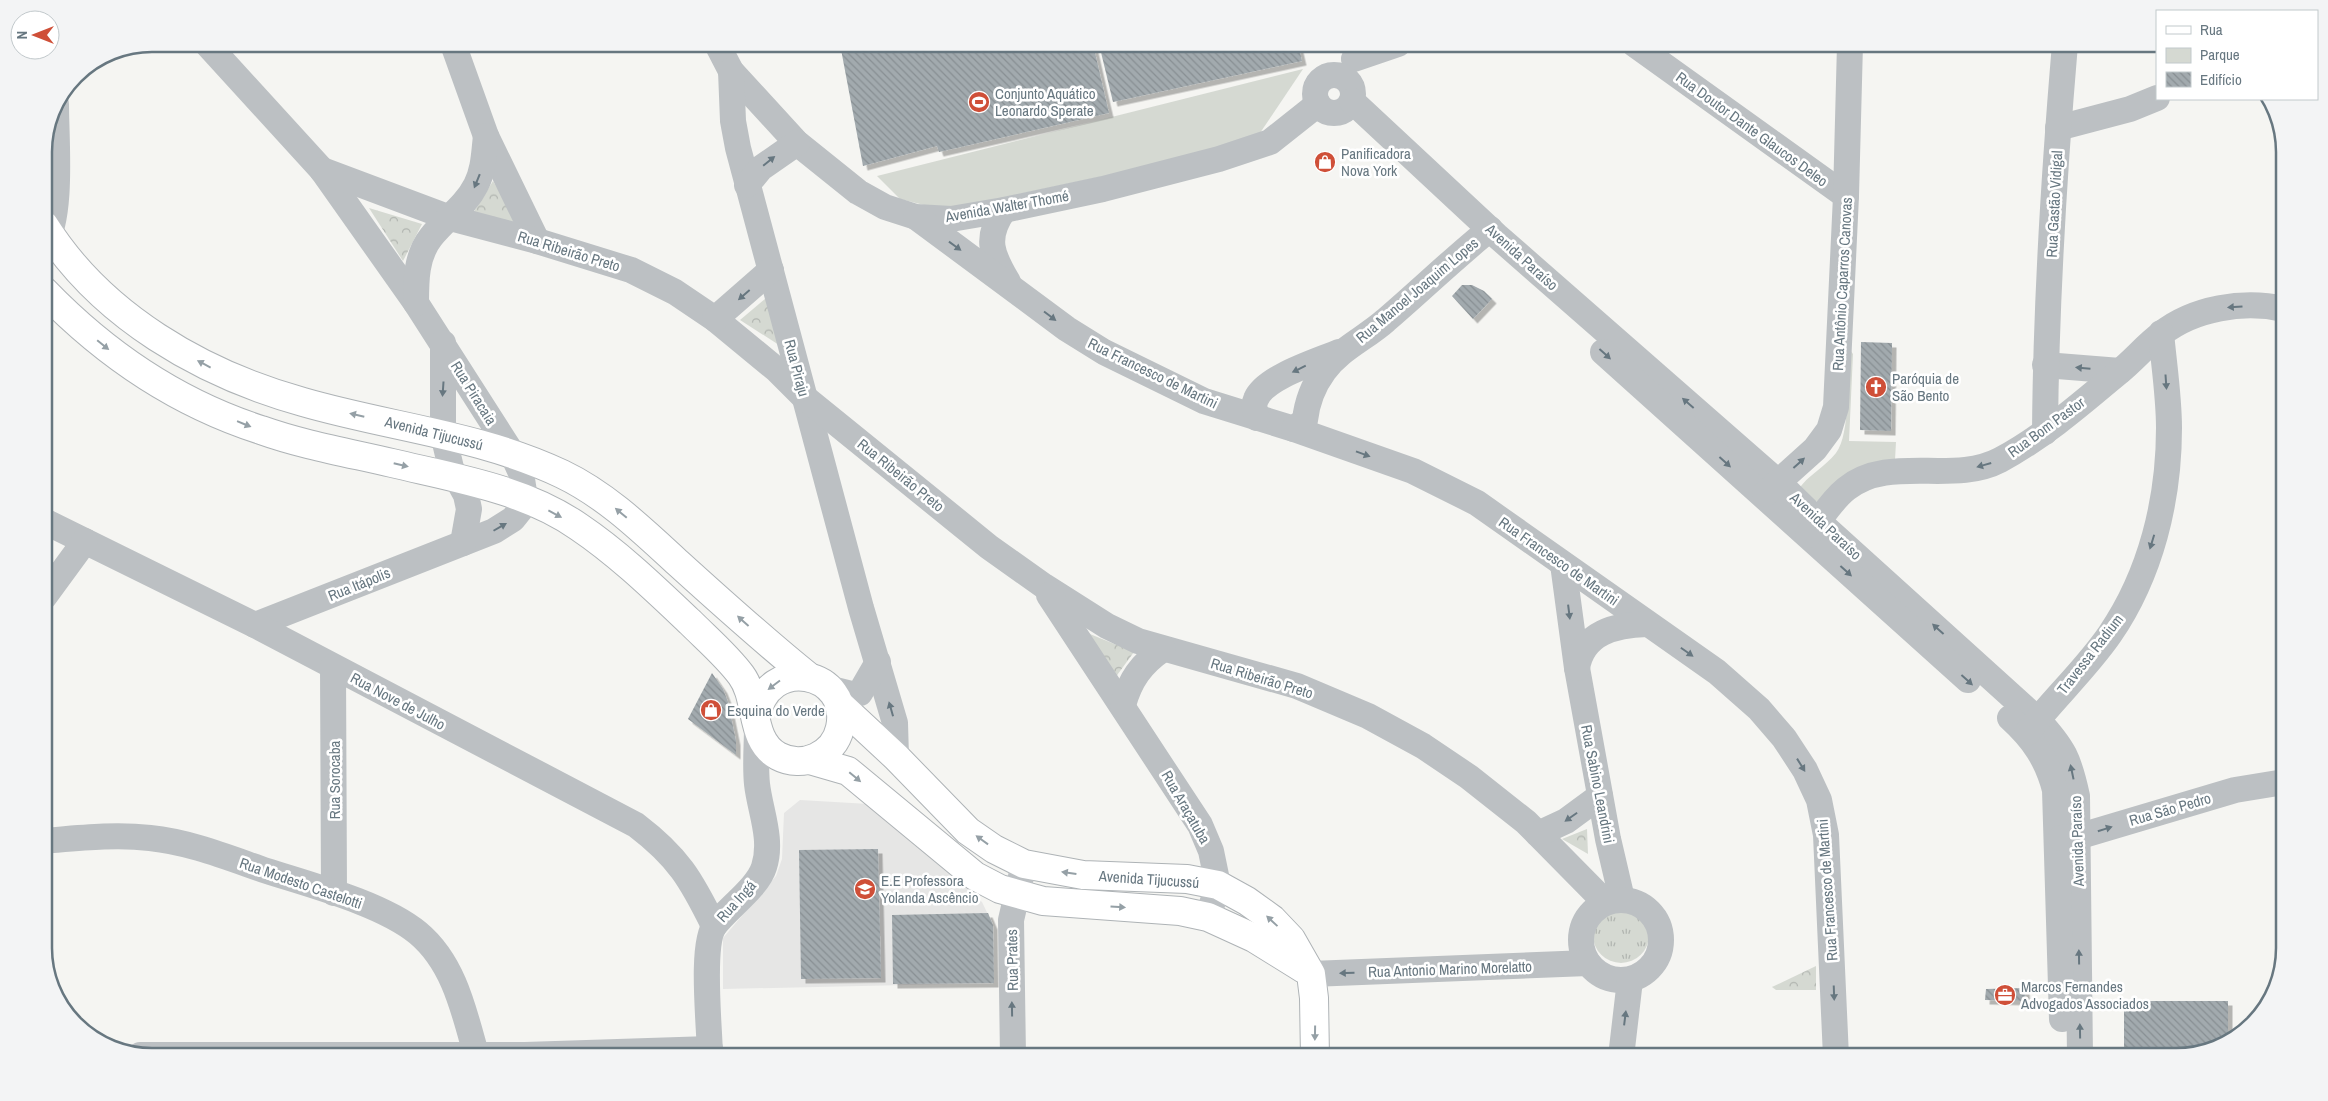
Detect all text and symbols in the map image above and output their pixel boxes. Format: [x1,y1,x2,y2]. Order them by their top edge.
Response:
north arrow [10,10,60,60]
legend [2156,10,2318,100]
text: Rua [2200,19,2223,40]
text: N [13,31,31,39]
text: Parque [2200,44,2240,65]
street label: Rua Doutor Dante Glaucos Deleo [1672,67,1832,191]
text: Edifício [2200,69,2242,90]
place label: Conjunto Aquático Leonardo Sperate [995,83,1096,121]
sports icon: Conjunto Aquático Leonardo Sperate [967,90,991,114]
place label: Panificadora Nova York [1341,143,1411,181]
shop icon: Panificadora Nova York [1313,150,1337,174]
street label: Rua Gastão Vidigal [2041,150,2067,258]
one-way arrow [763,156,776,167]
one-way arrow [472,174,480,188]
street label: Avenida Walter Thomé [943,185,1070,227]
street label: Rua Antônio Caparros Canovas [1827,197,1857,371]
street label: Avenida Paraíso [1481,218,1563,295]
street label: Rua Ribeirão Preto [515,225,623,277]
street label: Rua Manoel Joaquim Lopes [1351,233,1483,347]
one-way arrow [948,241,962,251]
one-way arrow [738,289,750,301]
one-way arrow [2227,303,2243,311]
one-way arrow [1043,311,1057,321]
street label: Rua Francesco de Martini [1084,332,1222,414]
street label: Rua Piraju [779,337,815,399]
one-way arrow [96,340,109,351]
one-way arrow [1598,348,1611,359]
street label: Rua Piracaia [446,357,502,429]
one-way arrow [197,360,211,368]
one-way arrow [2074,364,2090,372]
one-way arrow [1292,365,1306,373]
place label: Paróquia de São Bento [1892,368,1959,406]
one-way arrow [2162,374,2170,390]
church icon: Paróquia de São Bento [1864,375,1888,399]
one-way arrow [439,381,447,397]
street label: Rua Bom Pastor [2003,392,2089,462]
one-way arrow [1682,398,1694,409]
street label: Avenida Tijucussú [382,410,485,455]
one-way arrow [350,411,365,419]
one-way arrow [237,420,252,428]
street label: Rua Ribeirão Preto [853,433,949,517]
one-way arrow [1356,451,1371,458]
one-way arrow [1719,457,1732,468]
one-way arrow [1792,457,1804,469]
one-way arrow [394,461,409,469]
one-way arrow [1976,462,1991,470]
street label: Avenida Paraíso [1785,487,1866,565]
one-way arrow [615,508,628,519]
one-way arrow [548,510,563,518]
street label: Rua Francesco de Martini [1495,512,1623,610]
one-way arrow [493,523,506,532]
one-way arrow [2148,535,2156,550]
street label: Rua Itápolis [325,562,393,606]
one-way arrow [1839,565,1851,577]
one-way arrow [1565,605,1573,621]
street label: Travessa Radium [2052,609,2128,699]
one-way arrow [738,615,750,627]
one-way arrow [1933,623,1945,635]
one-way arrow [1680,647,1694,657]
street label: Rua Ribeirão Preto [1208,652,1316,704]
street label: Rua Nove de Julho [347,667,449,735]
one-way arrow [1960,674,1973,685]
one-way arrow [767,680,781,690]
shop icon: Esquina do Verde [699,698,723,722]
place label: Esquina do Verde [727,700,825,721]
one-way arrow [886,701,894,716]
street label: Rua Sabino Leandrini [1576,723,1620,845]
street label: Rua Sorocaba [324,741,345,819]
one-way arrow [1797,759,1806,772]
one-way arrow [2067,763,2075,779]
street label: Rua Araçatuba [1157,767,1216,848]
one-way arrow [848,772,861,783]
street label: Rua São Pedro [2127,787,2213,831]
street label: Avenida Paraíso [2065,795,2089,888]
one-way arrow [1564,812,1577,822]
street label: Rua Francesco de Martini [1812,818,1842,962]
one-way arrow [2097,824,2112,832]
one-way arrow [975,835,989,845]
street label: Rua Modesto Castelotti [237,852,365,914]
street label: Avenida Tijucussú [1097,865,1200,893]
one-way arrow [1061,869,1077,877]
place label: E.E Professora Yolanda Ascêncio [881,870,979,908]
street label: Rua Ingá [711,875,761,927]
school or university icon: E.E Professora Yolanda Ascêncio [853,877,877,901]
one-way arrow [1110,904,1126,912]
one-way arrow [1267,915,1279,927]
street label: Rua Prates [1001,929,1023,991]
one-way arrow [2075,948,2083,964]
street label: Rua Antonio Marino Morelatto [1368,956,1533,982]
one-way arrow [1339,969,1355,977]
place label: Marcos Fernandes Advogados Associados [2020,976,2149,1014]
office icon: Marcos Fernandes Advogados Associados [1993,983,2017,1007]
one-way arrow [1830,985,1838,1001]
one-way arrow [1008,1000,1016,1016]
one-way arrow [1621,1010,1629,1026]
one-way arrow [2076,1023,2084,1039]
one-way arrow [1311,1025,1319,1041]

